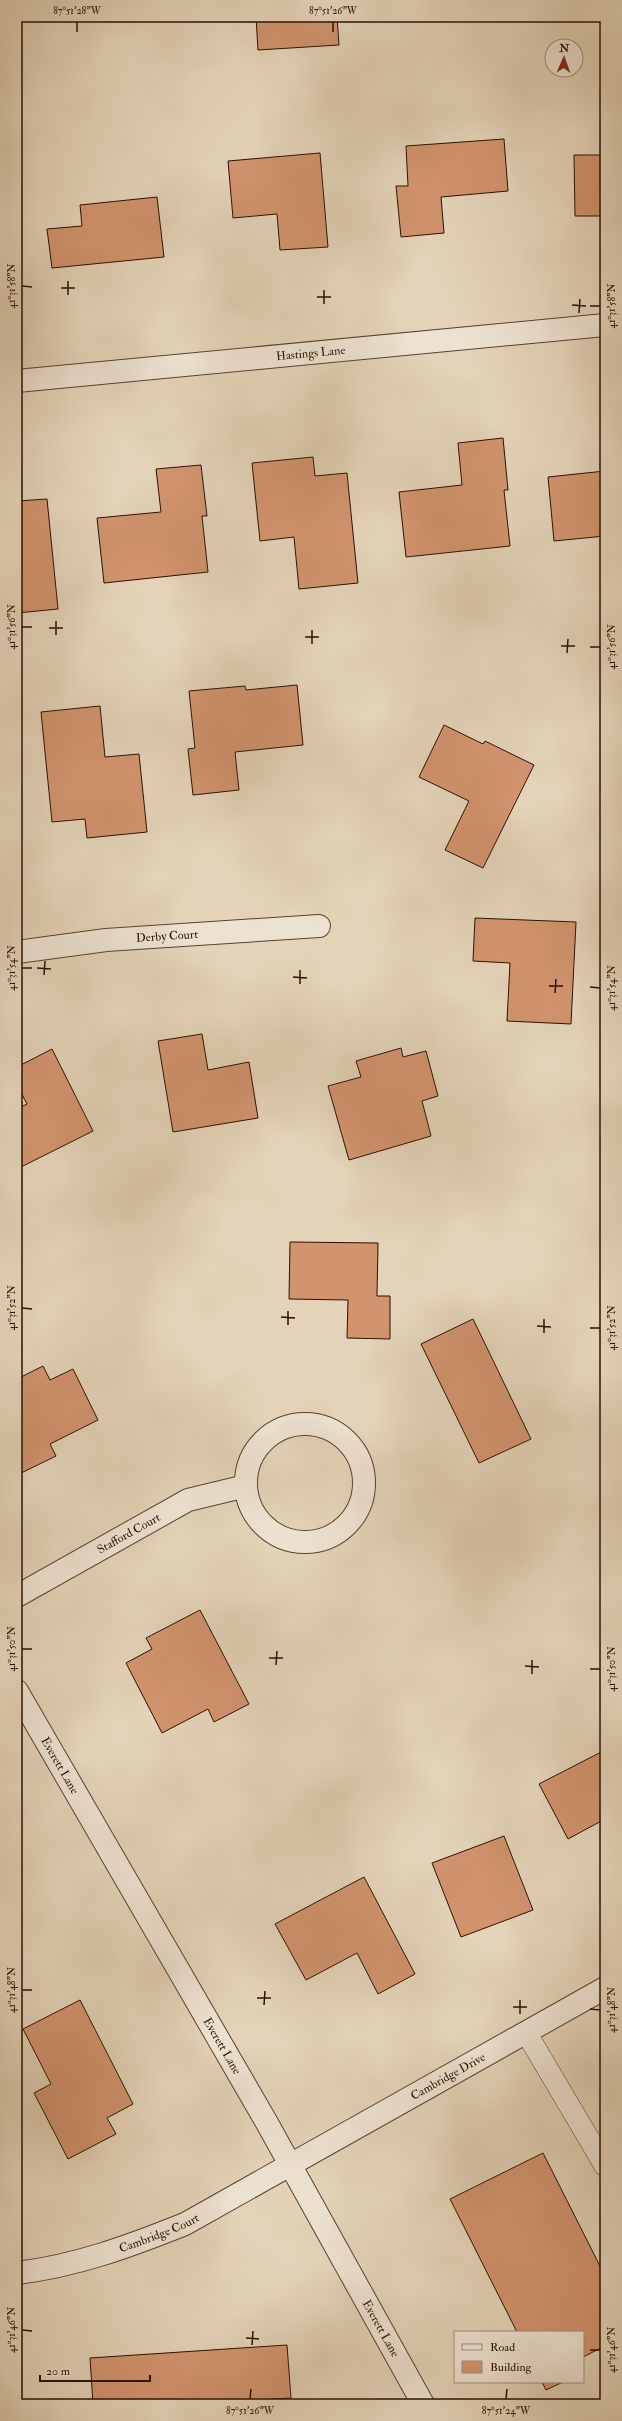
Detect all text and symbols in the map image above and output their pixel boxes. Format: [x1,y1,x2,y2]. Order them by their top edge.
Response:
text: 87°51'28"W [53,5,102,17]
text: 87°51'26"W [309,5,358,17]
north arrow [544,38,584,78]
text: N [558,42,571,55]
text: 41°31'58"N [6,264,18,308]
text: 41°31'58"N [606,284,618,328]
street label: Hastings Lane [275,342,346,364]
text: 41°31'56"N [6,604,18,650]
text: 41°31'56"N [606,624,618,670]
street label: Derby Court [136,926,199,946]
text: 41°31'54"N [6,945,18,991]
text: 41°31'54"N [606,965,618,1011]
text: 41°31'52"N [6,1285,18,1331]
text: 41°31'52"N [606,1305,618,1351]
street label: Stafford Court [94,1510,163,1557]
text: 41°31'50"N [6,1626,18,1672]
text: 41°31'50"N [606,1646,618,1692]
street label: Everett Lane [38,1734,82,1797]
text: 41°31'48"N [6,1967,18,2013]
text: 41°31'48"N [606,1987,618,2033]
street label: Everett Lane [200,2015,245,2077]
street label: Cambridge Drive [408,2049,488,2103]
street label: Cambridge Court [117,2210,202,2256]
street label: Everett Lane [359,2297,403,2360]
text: 41°31'46"N [6,2307,18,2353]
text: 41°31'46"N [606,2327,618,2373]
legend [454,2331,584,2383]
text: Road [490,2340,515,2355]
scale bar [40,2357,150,2383]
text: Building [490,2360,533,2375]
text: 20 m [46,2364,71,2379]
text: 87°51'26"W [226,2405,275,2417]
text: 87°51'24"W [482,2405,531,2417]

